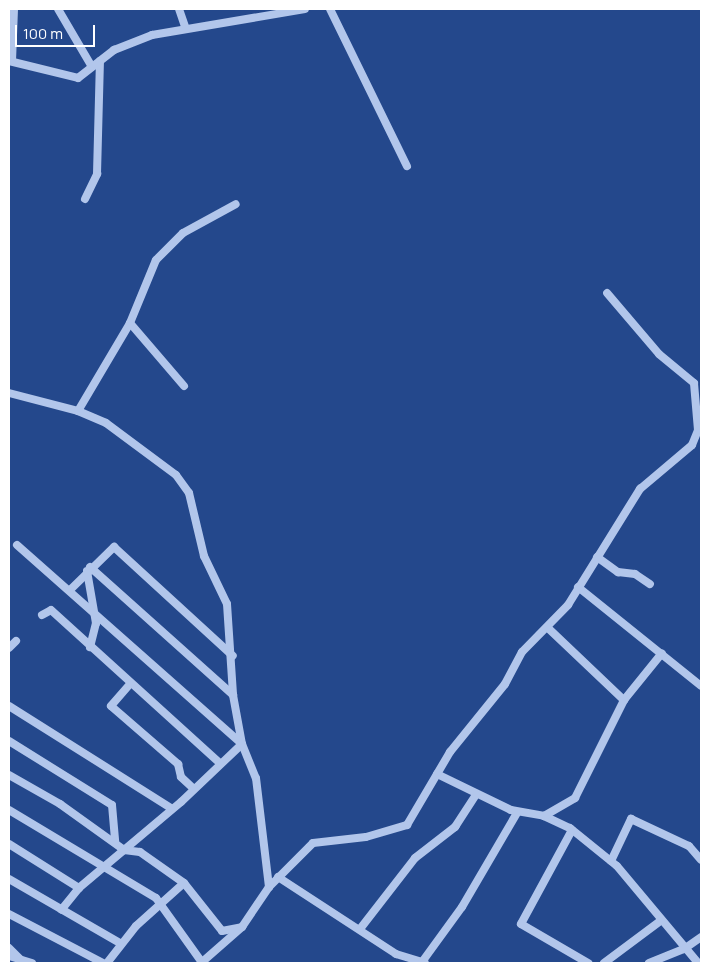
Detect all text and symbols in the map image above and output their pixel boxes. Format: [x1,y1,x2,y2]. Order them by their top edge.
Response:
scale bar [18,15,98,47]
text: 100 m [23,23,63,44]

